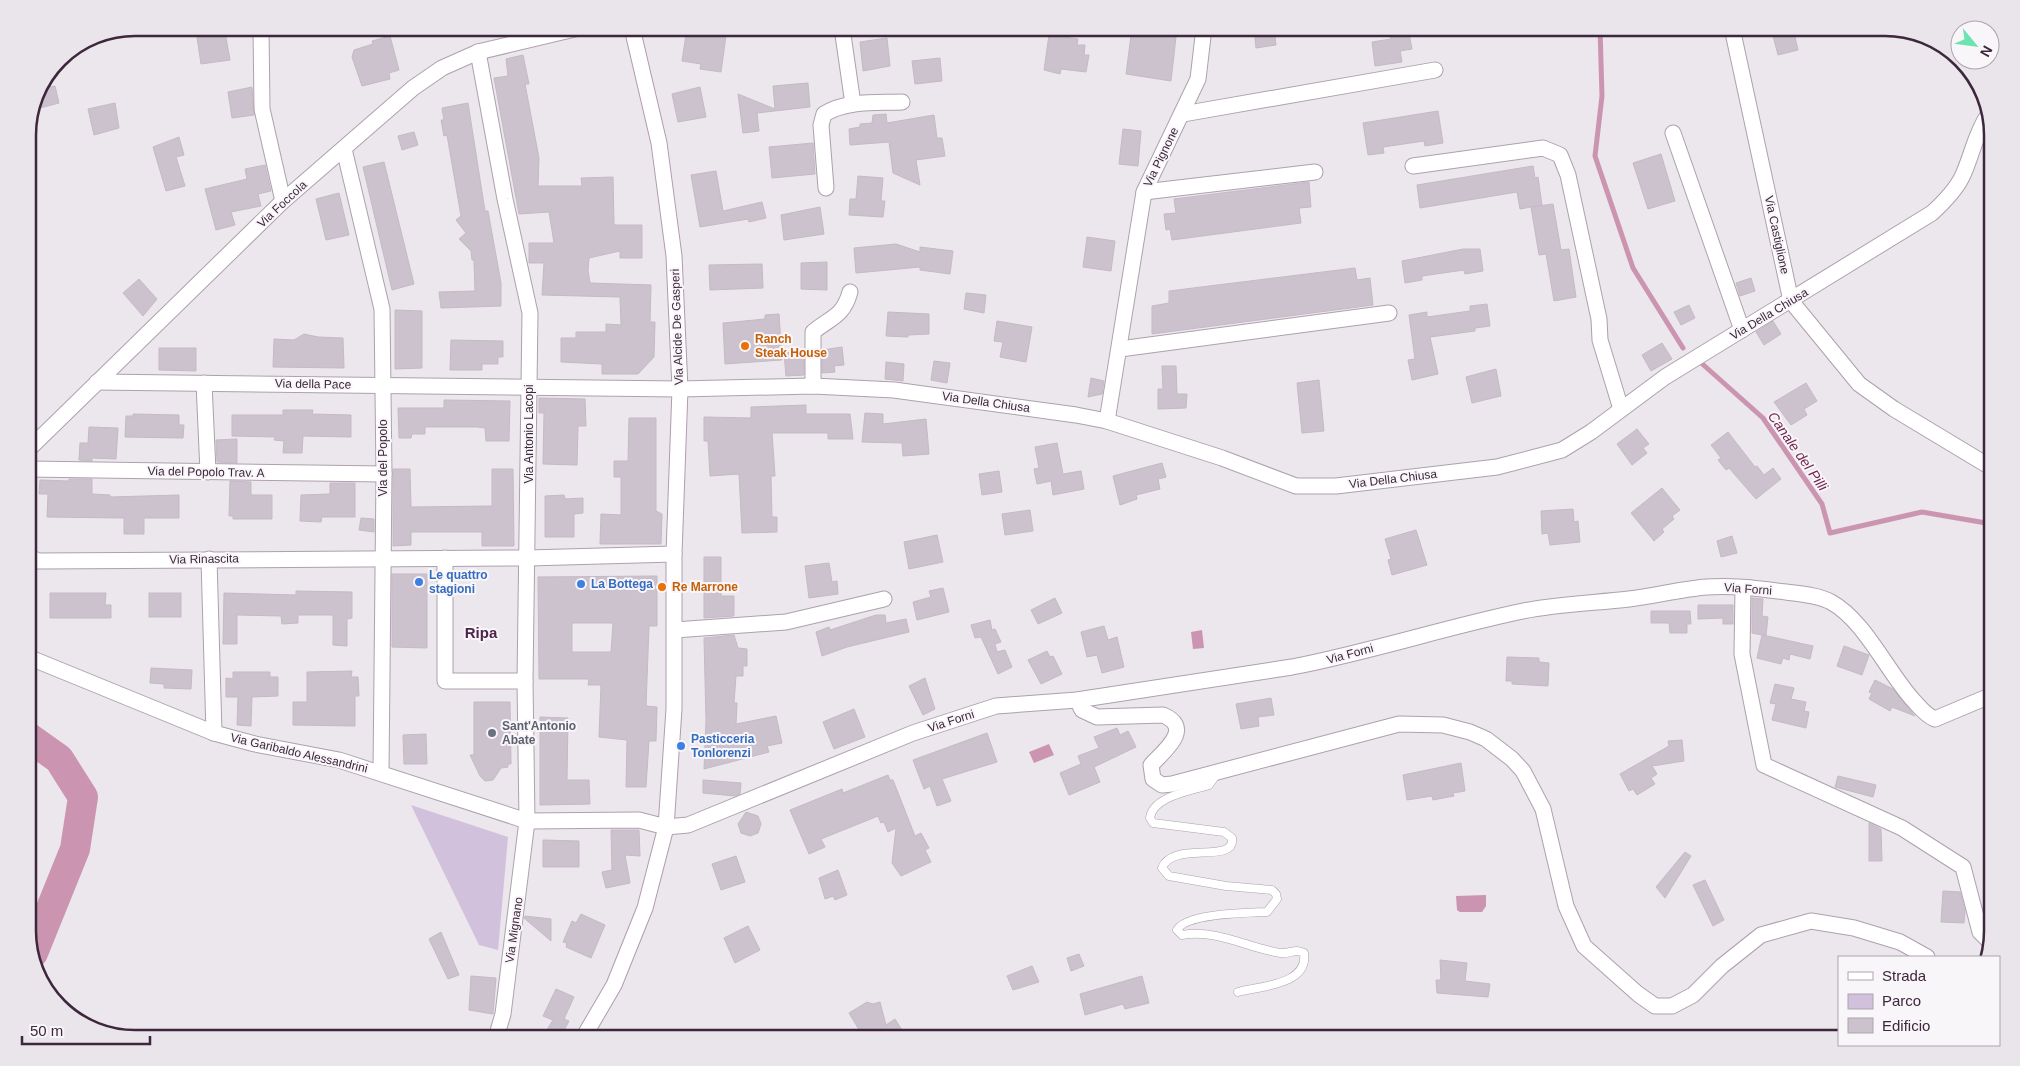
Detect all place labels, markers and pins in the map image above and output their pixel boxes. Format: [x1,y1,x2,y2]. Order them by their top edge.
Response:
place label: Ranch Steak House [755,332,827,360]
marker: Ranch Steak House [739,340,751,352]
place label: Le quattro stagioni [429,568,488,596]
marker: Le quattro stagioni [413,576,425,588]
place label: La Bottega [591,577,653,591]
marker: La Bottega [575,578,587,590]
place label: Re Marrone [672,580,738,594]
marker: Re Marrone [656,581,668,593]
place label: Sant'Antonio Abate [502,719,576,747]
marker: Sant'Antonio Abate [486,727,498,739]
place label: Pasticceria Tonlorenzi [691,732,755,760]
marker: Pasticceria Tonlorenzi [675,740,687,752]

